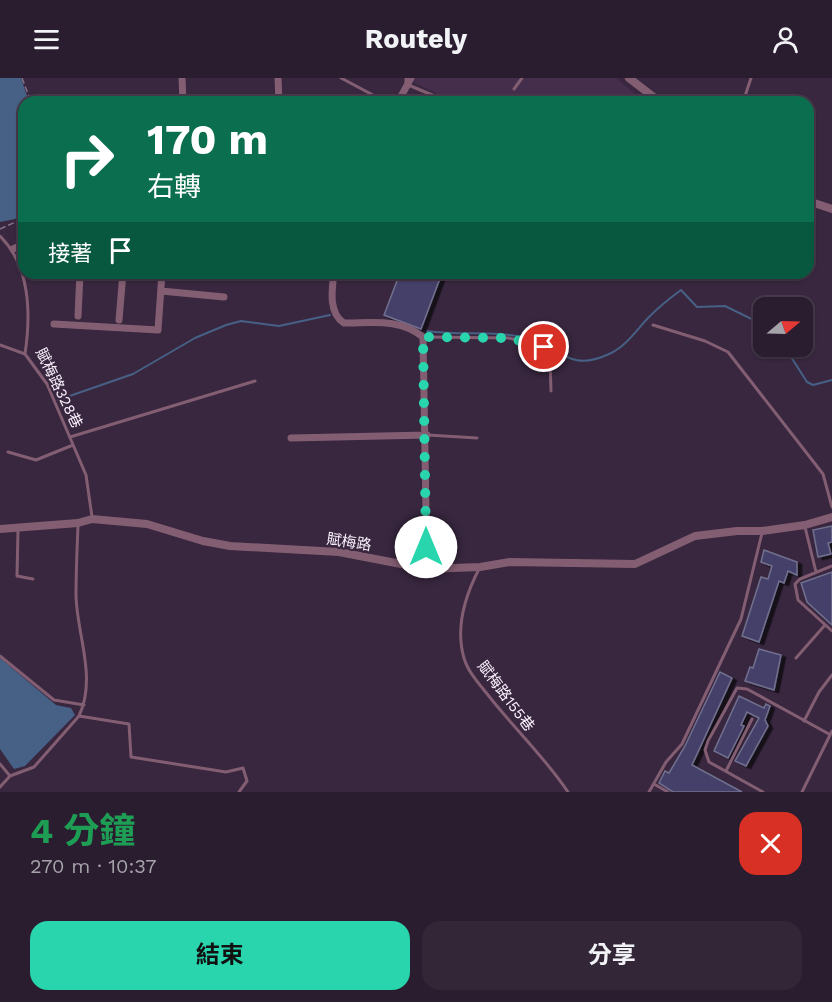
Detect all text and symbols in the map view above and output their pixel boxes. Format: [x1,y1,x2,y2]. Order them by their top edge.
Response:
icon: menu [30,23,63,56]
text: Routely [365,23,467,55]
icon: person [769,23,802,56]
text: 170 m [147,115,268,164]
icon: right [48,120,126,198]
text: 右轉 [147,171,201,203]
icon: arrive [104,234,137,267]
text: 接著 [48,241,92,266]
north arrow [753,297,813,357]
map controls [753,297,813,357]
pin [518,321,569,372]
icon: arrive [527,330,560,363]
street label: 賦梅路328巷 [32,345,86,431]
position arrow [394,515,458,579]
street label: 賦梅路 [325,530,373,554]
street label: 賦梅路155巷 [474,657,538,735]
text: 4 分鐘 [30,810,136,852]
button: close [739,812,802,875]
text: 270 m · 10:37 [30,854,156,878]
button: 結束 [30,921,410,990]
button: 分享 [422,921,802,990]

